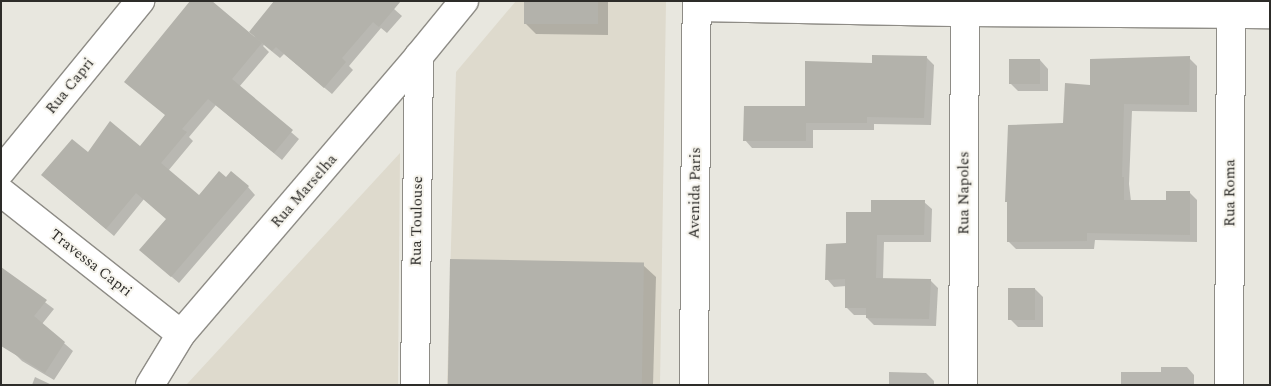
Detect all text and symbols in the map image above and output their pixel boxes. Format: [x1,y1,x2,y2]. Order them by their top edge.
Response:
street label: Rua Capri [42,54,98,118]
street label: Avenida Paris [685,147,705,239]
street label: Rua Marselha [267,151,341,231]
street label: Rua Napoles [955,151,973,235]
street label: Rua Roma [1221,159,1239,227]
street label: Rua Toulouse [407,176,427,266]
street label: Travessa Capri [47,225,135,301]

